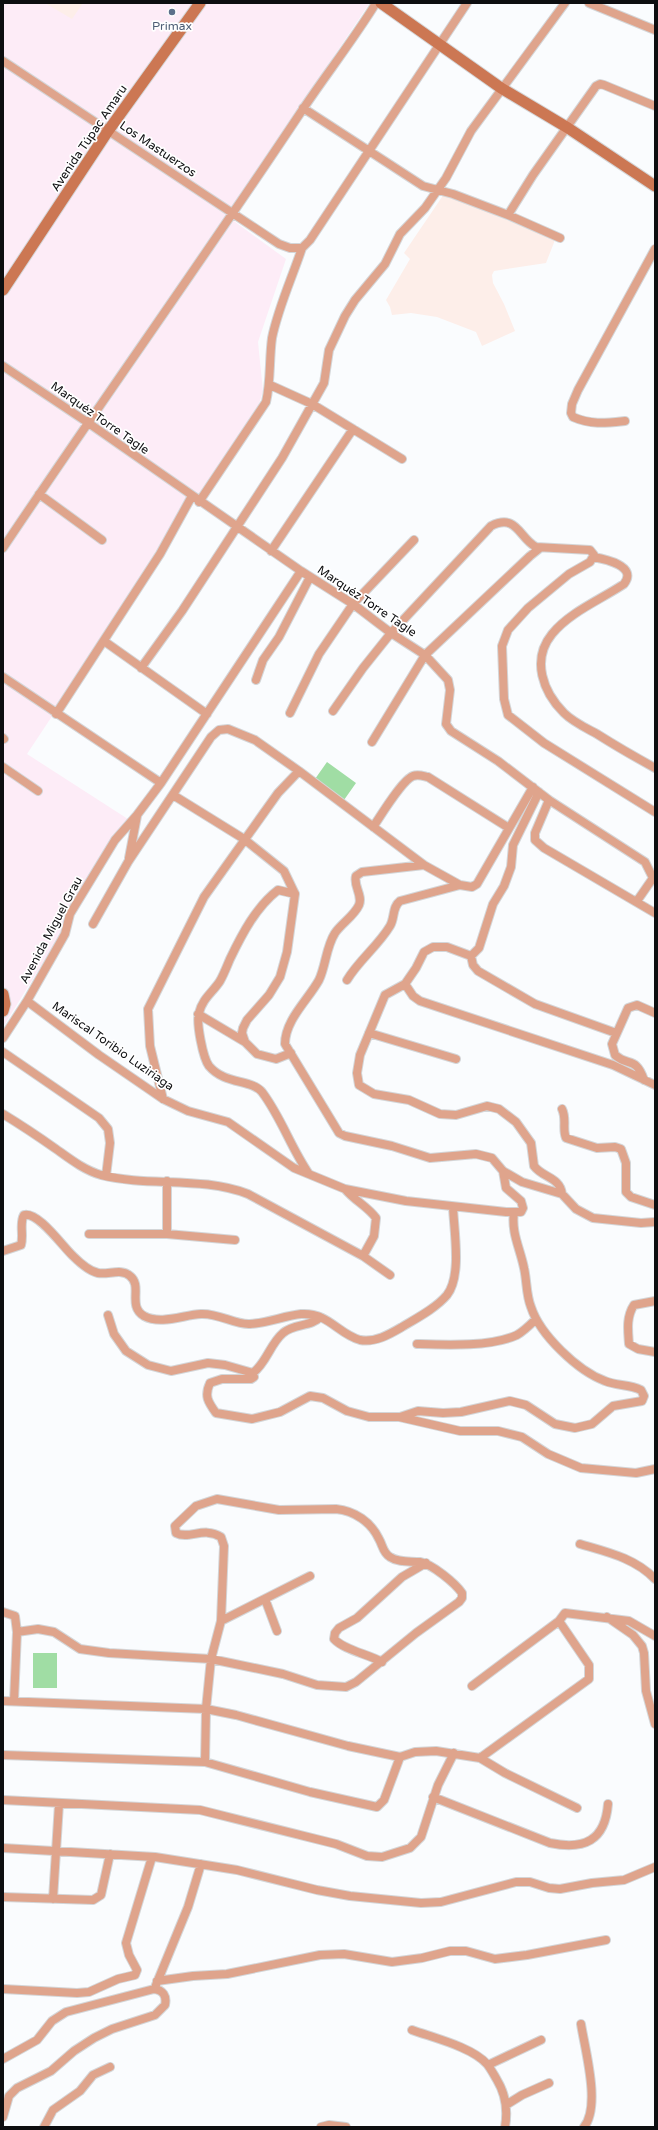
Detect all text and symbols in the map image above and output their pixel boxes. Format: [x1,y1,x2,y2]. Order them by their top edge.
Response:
marker: Primax [167,7,177,17]
place label: Primax [152,19,192,33]
street label: Avenida Túpac Amaru [48,82,130,194]
street label: Los Mastuerzos [117,118,199,180]
street label: Marquéz Torre Tagle [48,379,152,457]
street label: Marquéz Torre Tagle [315,563,419,640]
street label: Avenida Miguel Grau [17,874,85,986]
street label: Mariscal Toribio Luziriaga [50,999,176,1093]

